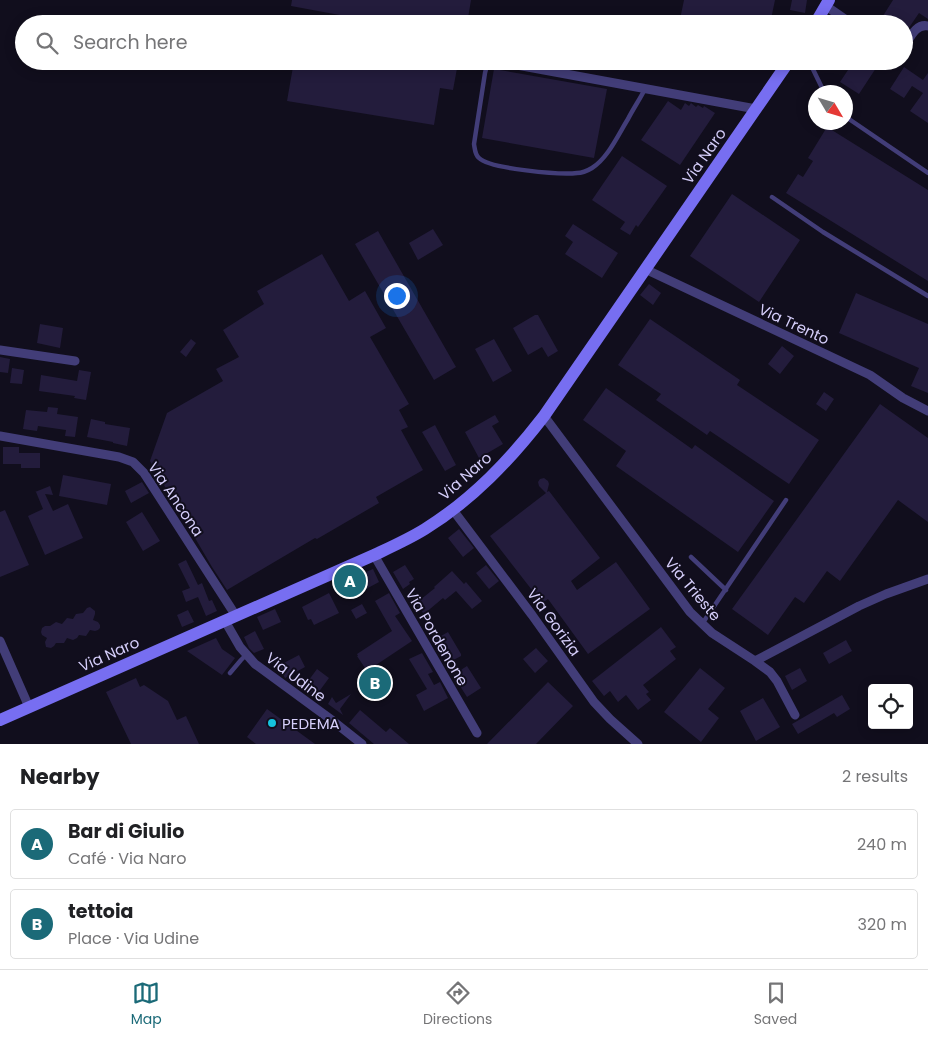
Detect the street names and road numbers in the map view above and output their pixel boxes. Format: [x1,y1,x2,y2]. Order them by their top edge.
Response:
street label: Via Naro [677,124,731,188]
street label: Via Trento [755,298,833,350]
street label: Via Naro [434,447,496,505]
street label: Via Ancona [143,457,209,541]
street label: Via Trieste [660,553,726,625]
street label: Via Pordenone [401,584,473,690]
street label: Via Gorizia [522,584,586,660]
street label: Via Naro [76,631,142,677]
street label: Via Udine [261,647,331,707]

